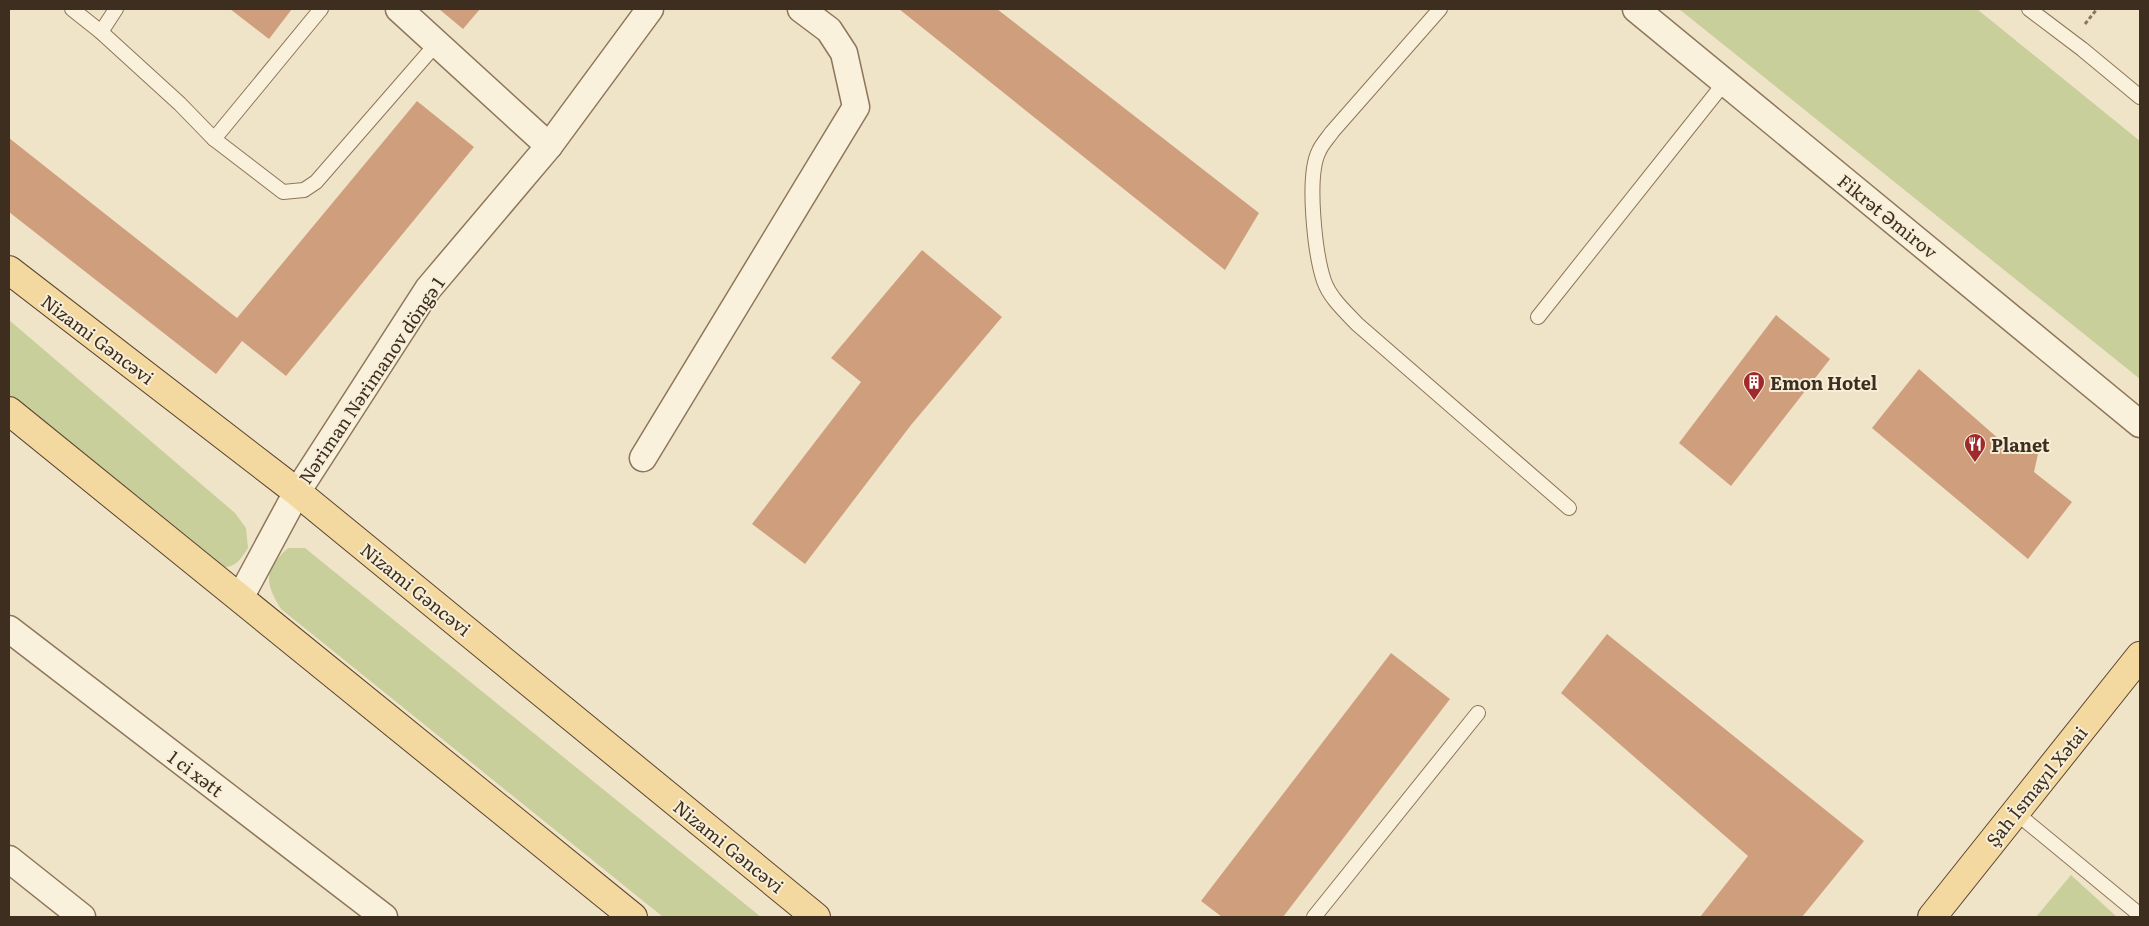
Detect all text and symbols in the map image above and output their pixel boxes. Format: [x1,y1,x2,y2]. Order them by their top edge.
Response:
street label: Fikrət Əmirov [1832,167,1944,265]
street label: Nəriman Nərimanov döngə 1 [291,271,451,489]
street label: Nizami Gəncəvi [36,288,160,390]
place label: Emon Hotel [1770,369,1878,396]
building icon: Emon Hotel [1742,370,1766,401]
place label: Planet [1991,431,2050,458]
restaurant icon: Planet [1963,432,1987,463]
street label: Nizami Gəncəvi [355,536,477,642]
street label: Şah İsmayıl Xətai [1979,720,2093,852]
street label: 1 ci xətt [163,743,230,803]
street label: Nizami Gəncəvi [668,793,790,899]

